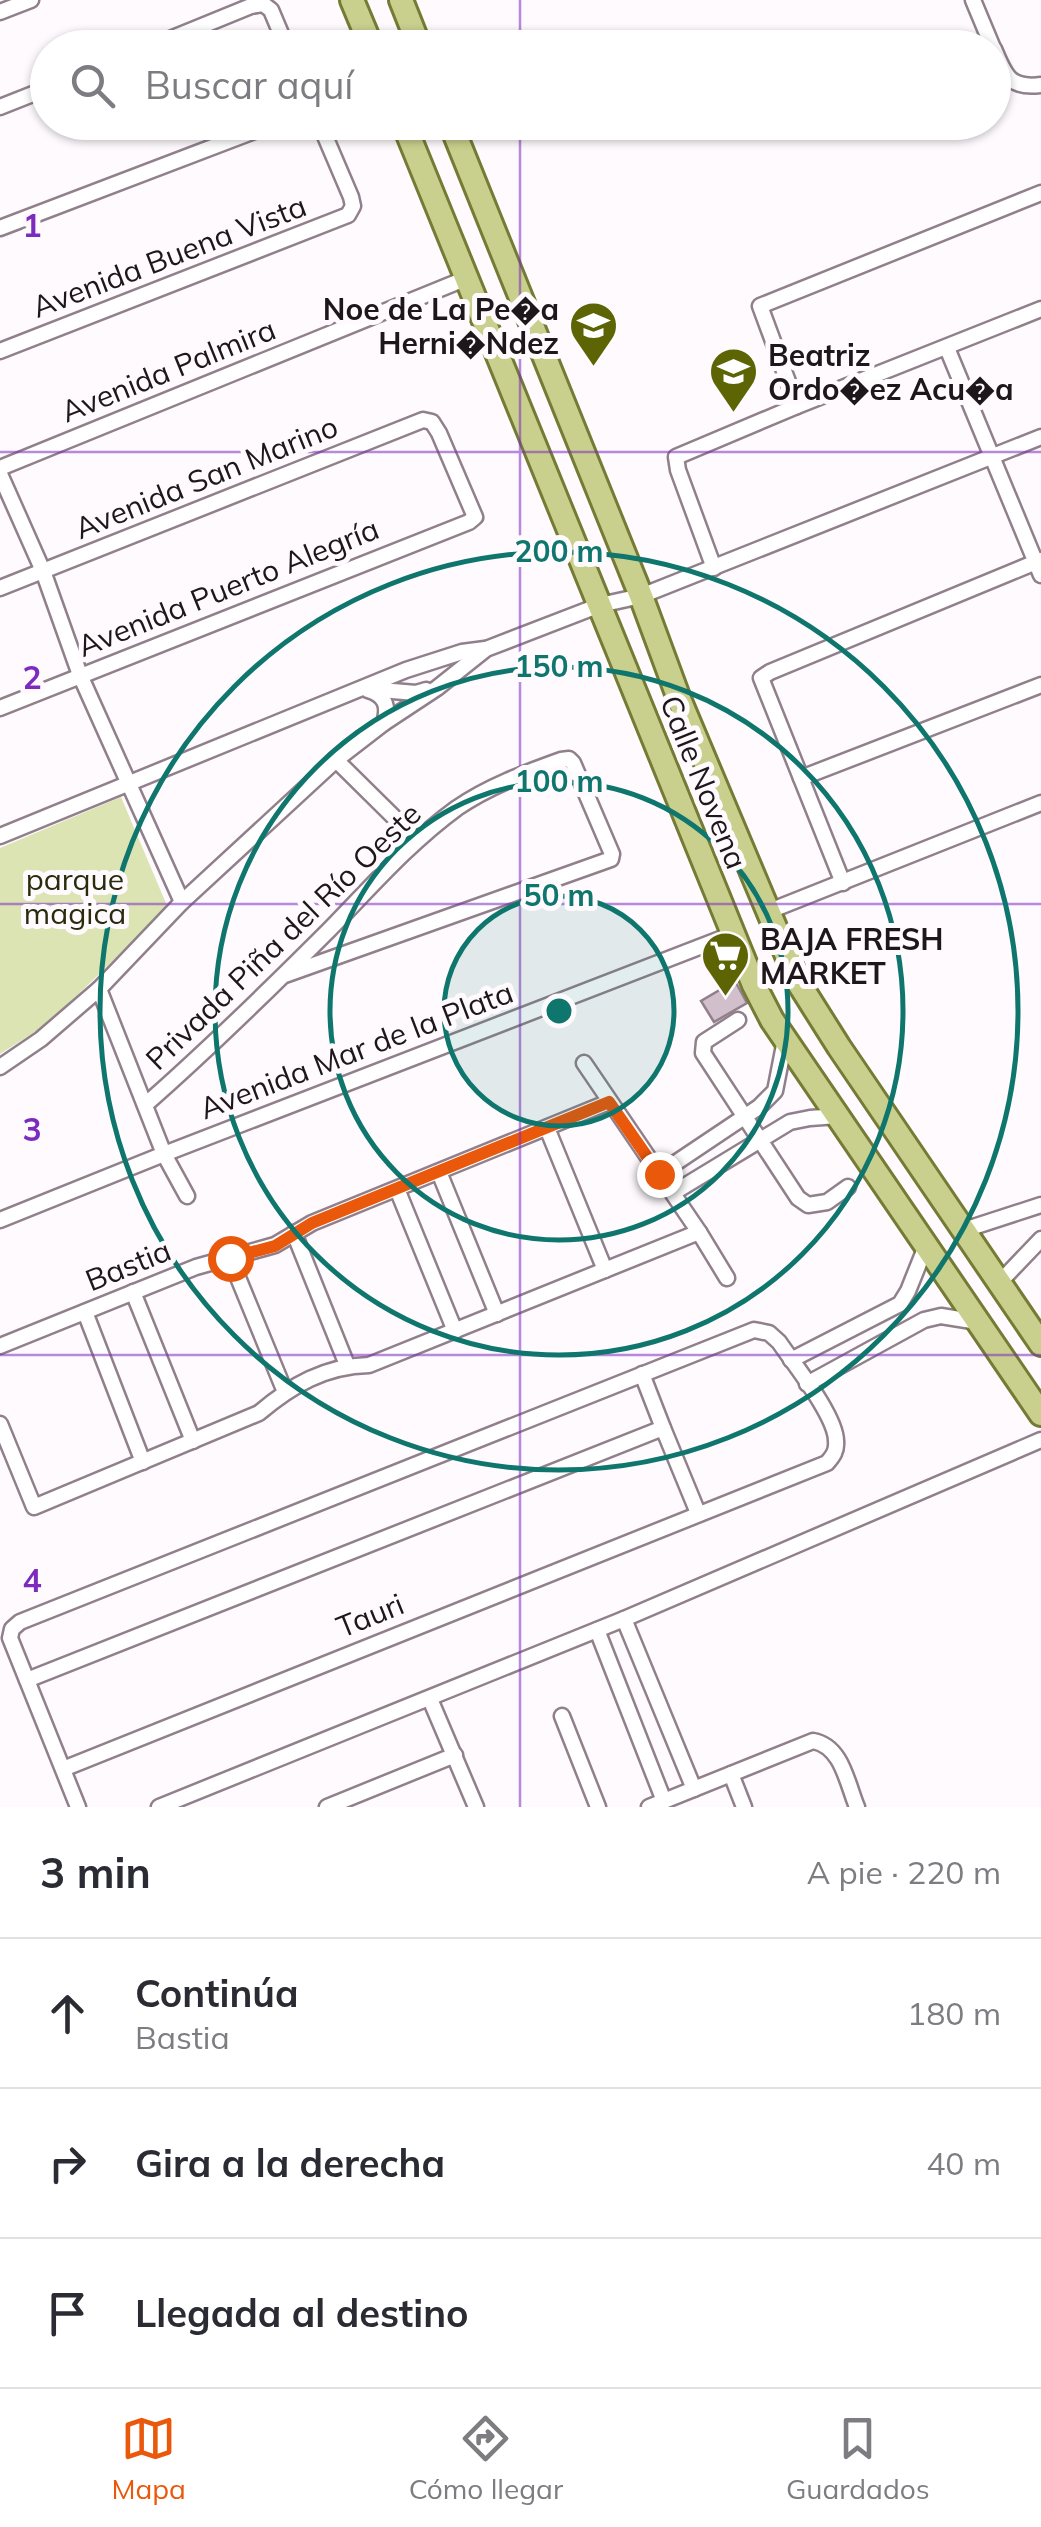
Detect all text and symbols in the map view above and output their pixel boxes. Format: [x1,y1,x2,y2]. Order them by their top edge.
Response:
search box [30,30,1011,140]
icon: search [65,58,120,113]
text: Buscar aquí [145,61,353,109]
street label: Avenida Buena Vista [27,186,311,326]
text: 1 [22,205,42,245]
place label: Noe de La Pe�a Herni�Ndez [323,290,559,362]
school or university icon: Noe de La Pe�a Herni�Ndez [568,300,620,368]
street label: Avenida Palmira [55,310,281,430]
place label: Beatriz Ordo�ez Acu�a [768,336,1014,408]
school or university icon: Beatriz Ordo�ez Acu�a [707,346,759,414]
street label: Avenida San Marino [69,407,343,547]
street label: Avenida Puerto Alegría [72,509,384,665]
text: 200 m [514,532,604,570]
text: 150 m [514,647,604,685]
text: 2 [22,657,42,697]
street label: Calle Novena [652,690,756,874]
text: 100 m [514,762,604,800]
street label: Privada Piña del Río Oeste [137,795,429,1077]
park label: parque magica [24,860,126,932]
text: 50 m [523,876,595,914]
place label: BAJA FRESH MARKET [760,920,944,992]
supermarket icon: BAJA FRESH MARKET [699,930,751,998]
street label: Avenida Mar de la Plata [194,973,518,1127]
centre of rings [541,993,577,1029]
text: 3 [22,1109,42,1149]
route end [637,1152,683,1198]
street label: Bastia [80,1231,176,1299]
route start [208,1236,254,1282]
text: 4 [22,1560,42,1600]
street label: Tauri [331,1584,409,1646]
text: 3 min [40,1846,151,1899]
text: A pie · 220 m [807,1852,1001,1892]
text: Continúa [135,1969,299,2017]
icon: ahead [40,1986,95,2041]
text: 180 m [907,1993,1001,2033]
text: Bastia [135,2017,230,2057]
icon: right [40,2136,95,2191]
text: Gira a la derecha [135,2139,445,2187]
text: 40 m [926,2143,1001,2183]
icon: arrive [40,2286,95,2341]
text: Llegada al destino [135,2289,469,2337]
tab: Mapa [111,2411,186,2506]
tab: Cómo llegar [409,2411,563,2506]
tab: Guardados [786,2411,930,2506]

